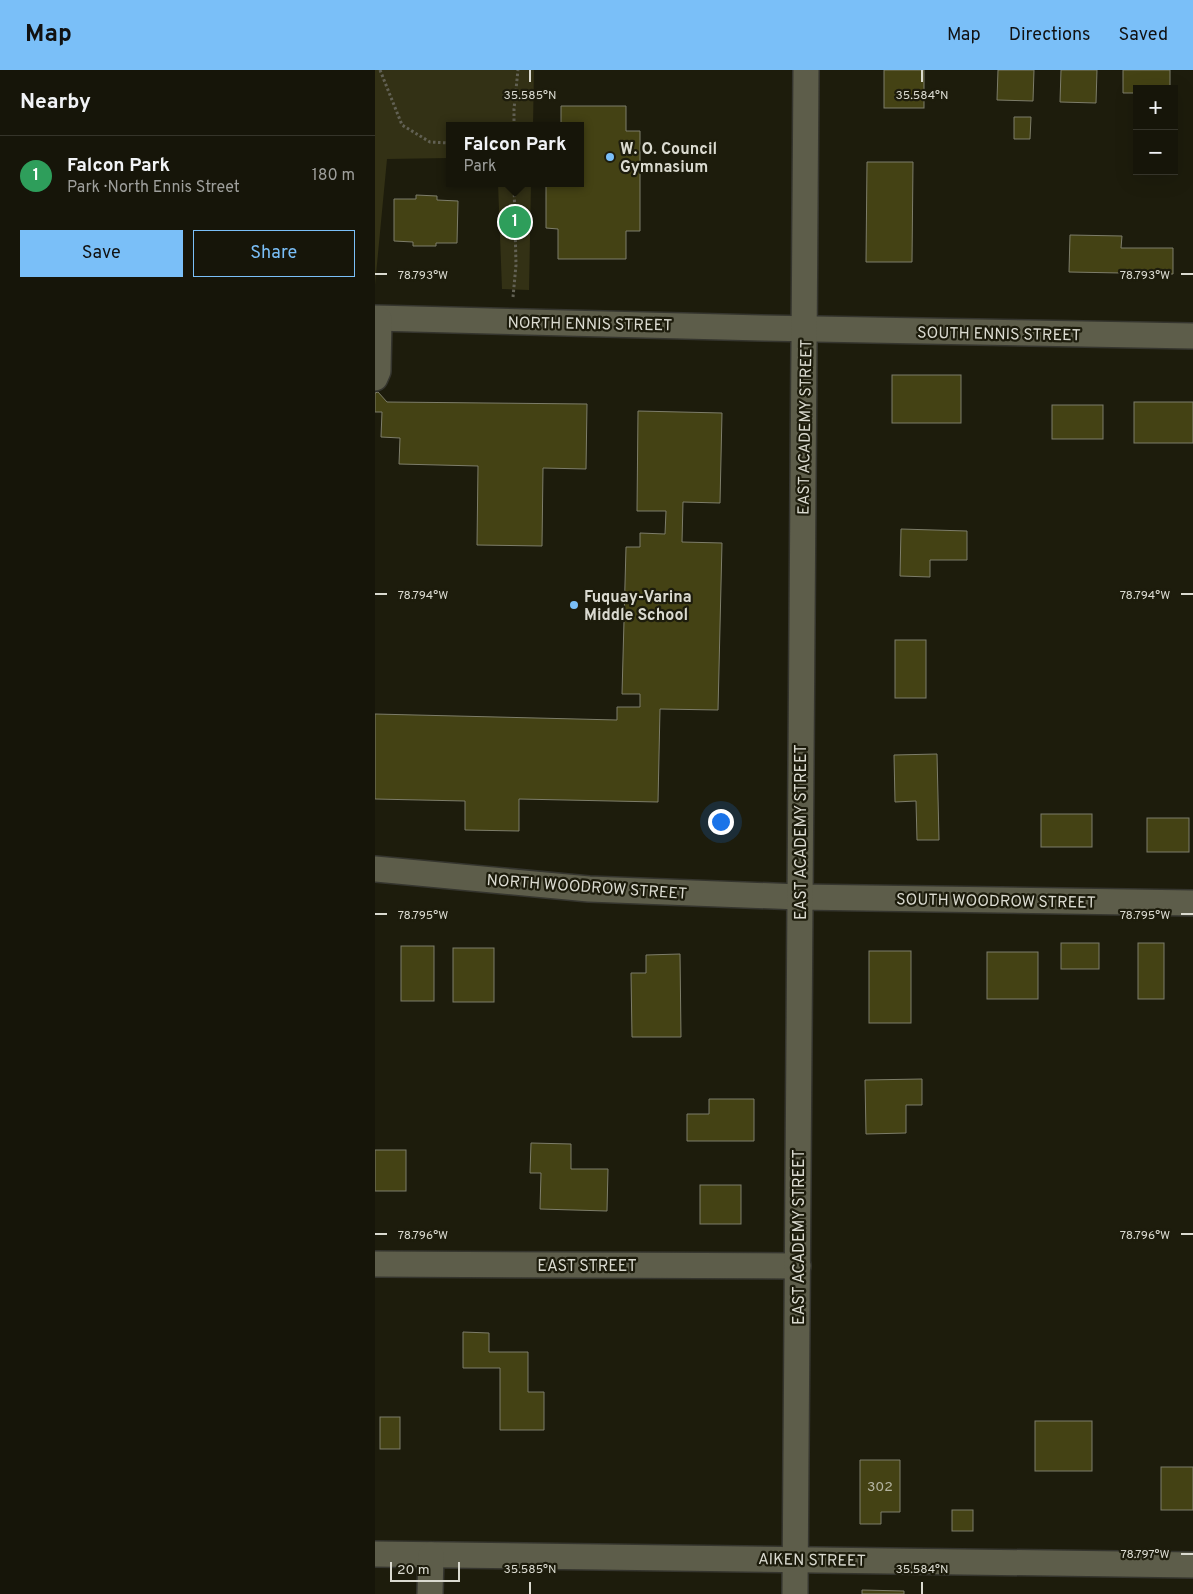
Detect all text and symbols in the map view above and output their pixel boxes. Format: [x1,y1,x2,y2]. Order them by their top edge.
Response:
text: Map [25,20,72,50]
text: Map [947,24,981,47]
text: Directions [1009,24,1091,47]
text: Saved [1119,24,1168,47]
map controls [1133,85,1178,175]
button: + [1133,85,1178,130]
text: 35.585°N [503,88,557,104]
text: 35.584°N [895,88,949,104]
text: Nearby [20,89,91,116]
popup [446,122,584,187]
button: − [1133,130,1178,175]
text: Falcon Park [463,133,567,157]
place label: W. O. Council Gymnasium [620,140,717,178]
marker: W. O. Council Gymnasium [604,151,616,163]
text: Falcon Park [67,154,170,178]
text: Park [463,157,497,177]
text: 1 [33,166,39,186]
text: 180 m [312,166,355,186]
text: Park · North Ennis Street [67,178,240,198]
pin: 1 [499,203,531,241]
button: Save [20,230,183,277]
button: Share [193,230,355,277]
text: 78.793°W [398,268,448,284]
text: 78.793°W [1120,268,1170,284]
street label: NORTH ENNIS STREET [507,314,673,336]
street label: SOUTH ENNIS STREET [917,324,1081,346]
street label: EAST ACADEMY STREET [794,339,818,515]
text: 78.794°W [398,588,448,604]
place label: Fuquay-Varina Middle School [584,588,692,626]
text: 78.794°W [1120,588,1170,604]
marker: Fuquay-Varina Middle School [568,599,580,611]
street label: EAST ACADEMY STREET [792,744,812,920]
your location [708,809,734,835]
street label: NORTH WOODROW STREET [486,871,688,905]
street label: SOUTH WOODROW STREET [896,890,1096,914]
text: 78.795°W [398,908,448,924]
text: 78.795°W [1120,908,1170,924]
street label: EAST ACADEMY STREET [790,1149,810,1325]
text: 78.796°W [398,1228,448,1244]
text: 78.796°W [1120,1228,1170,1244]
street label: EAST STREET [537,1257,637,1277]
house number: 302 [867,1479,893,1496]
text: 78.797°W [1121,1547,1170,1563]
street label: AIKEN STREET [758,1550,866,1572]
scale bar [390,1559,460,1582]
text: 20 m [397,1562,430,1579]
text: 35.585°N [503,1562,557,1578]
text: 35.584°N [895,1562,949,1578]

